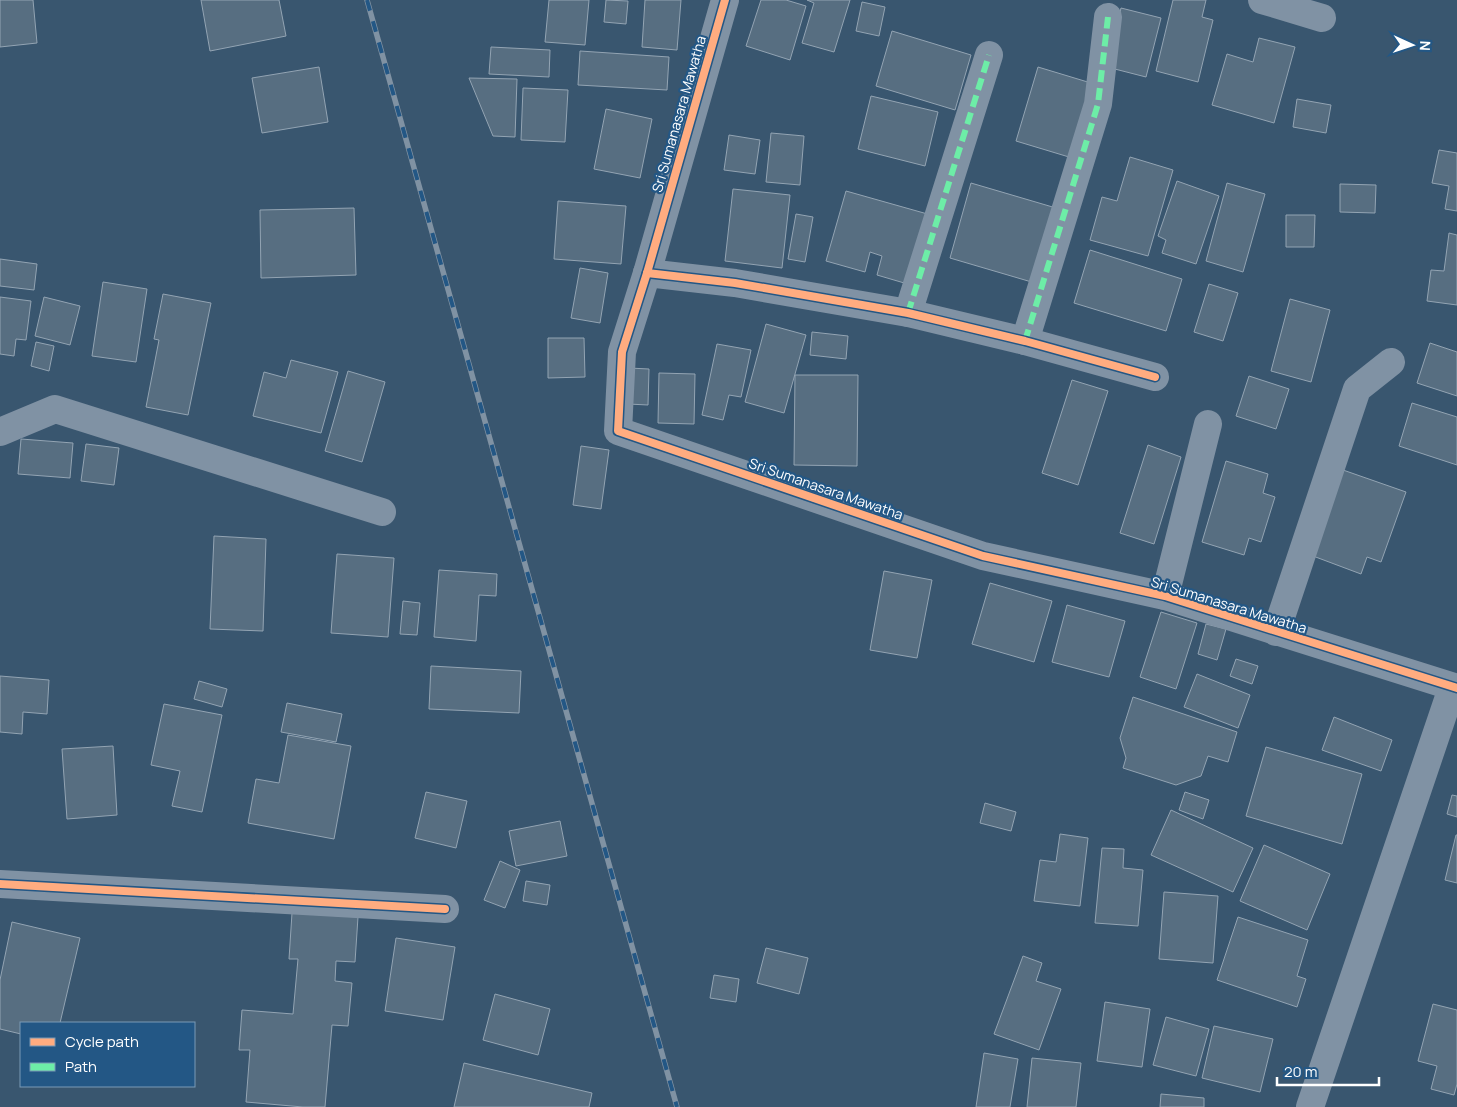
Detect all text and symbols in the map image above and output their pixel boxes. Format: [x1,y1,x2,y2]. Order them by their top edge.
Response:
north arrow [1387,20,1437,70]
street label: Sri Sumanasara Mawatha [647,33,710,194]
text: N [1416,40,1435,51]
street label: Sri Sumanasara Mawatha [746,453,906,524]
street label: Sri Sumanasara Mawatha [1149,572,1309,637]
legend [20,1022,195,1087]
text: Cycle path [65,1031,139,1052]
scale bar [1277,1054,1380,1086]
text: Path [65,1056,97,1077]
text: 20 m [1284,1061,1317,1082]

